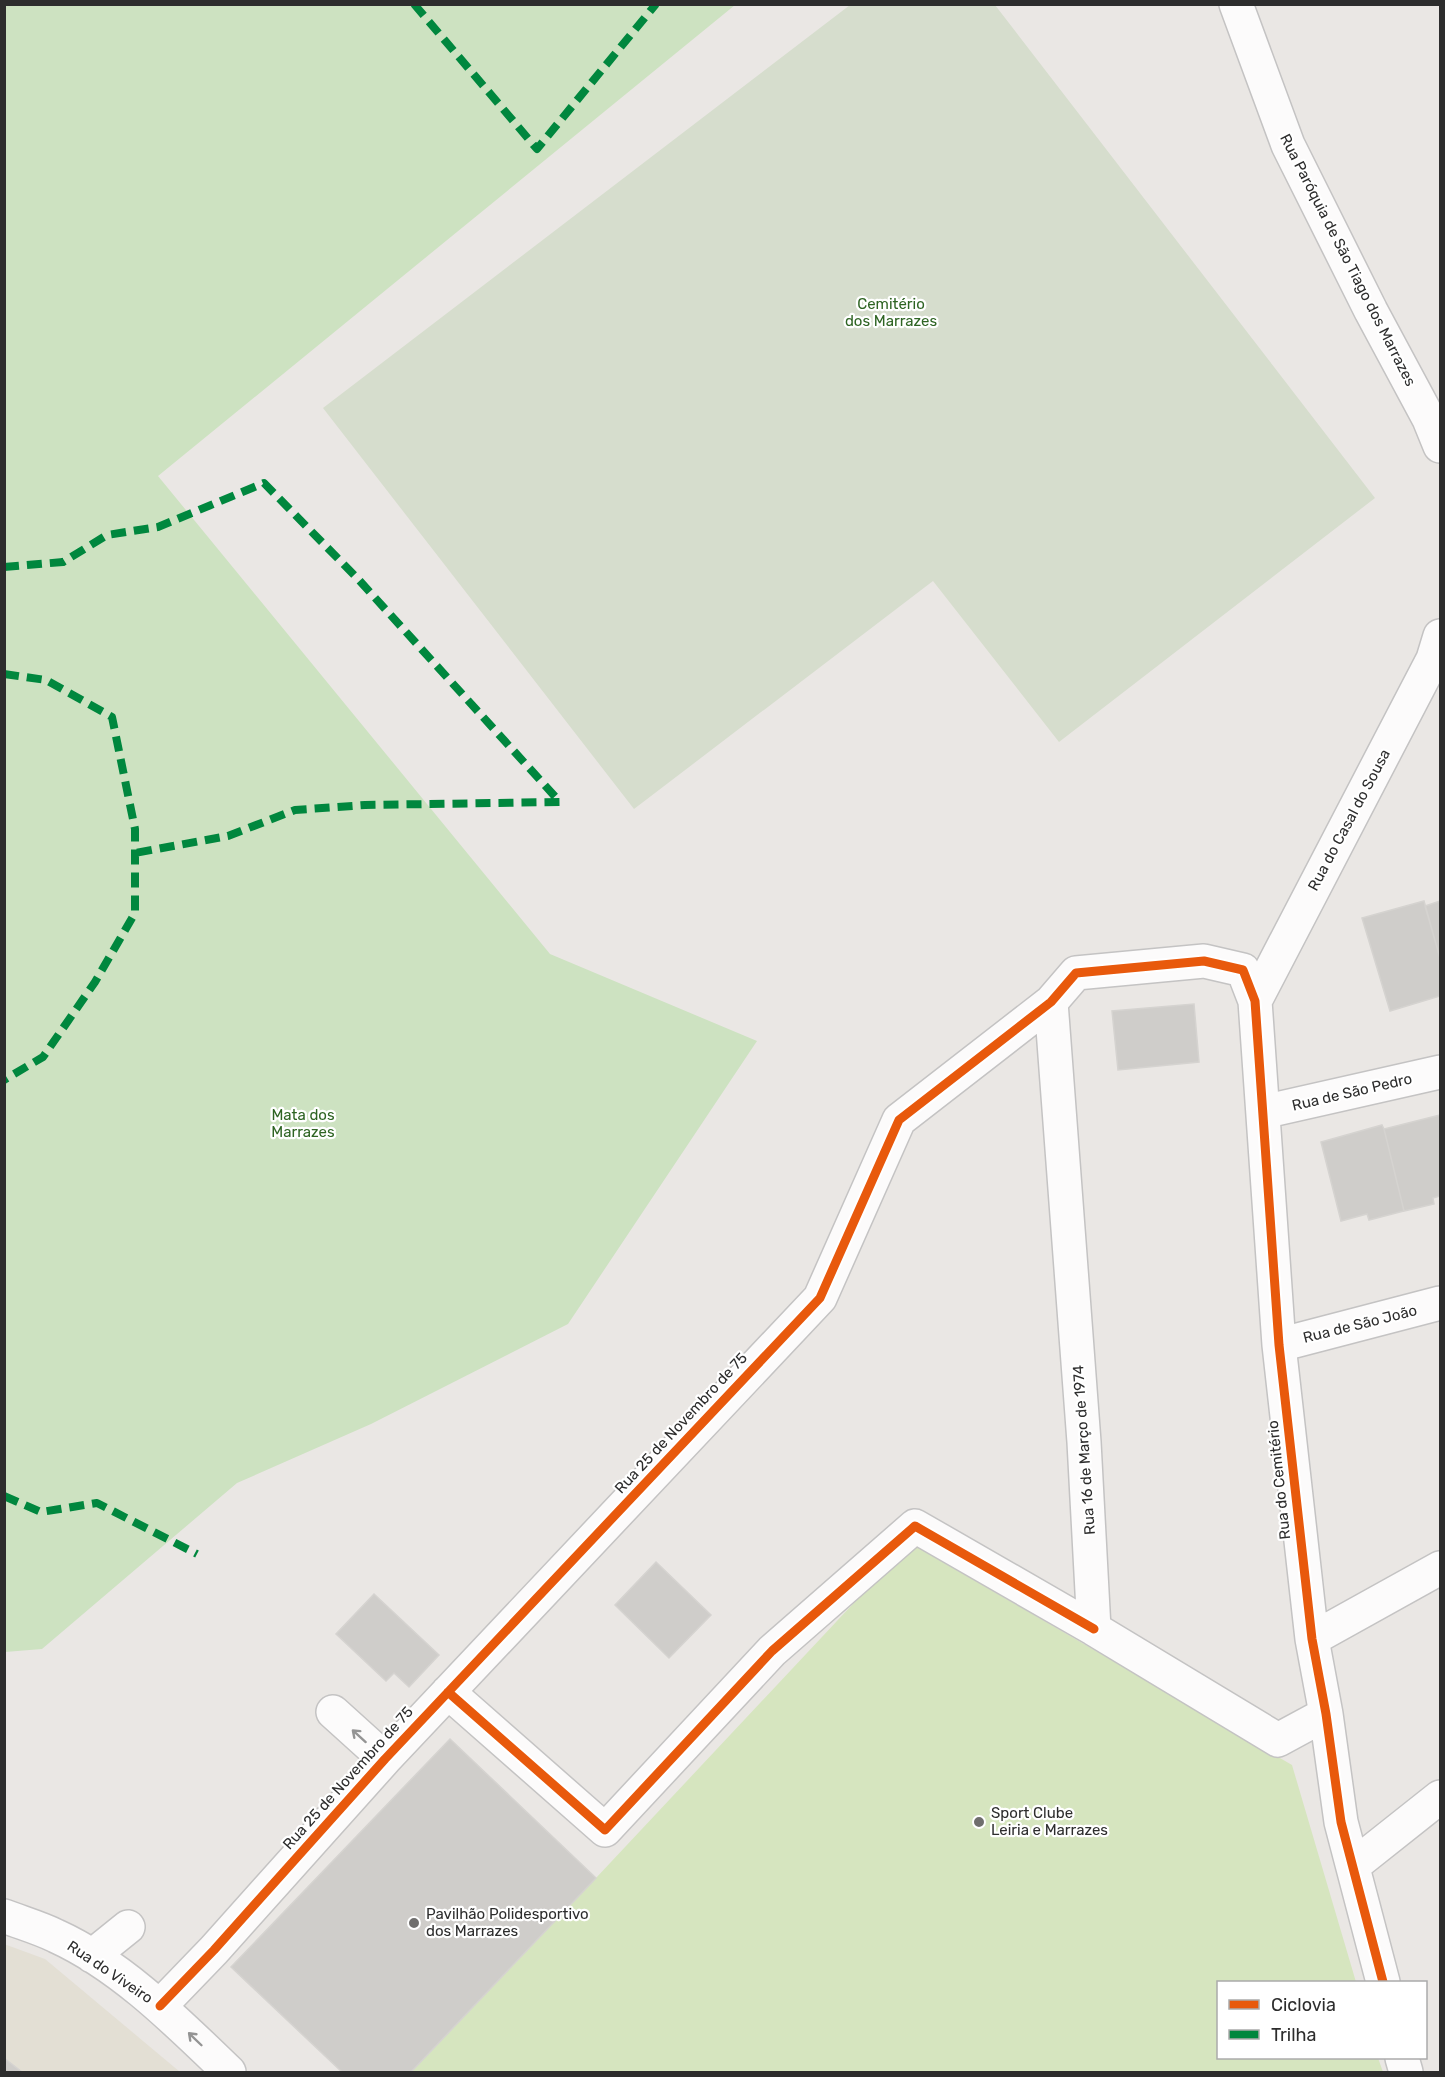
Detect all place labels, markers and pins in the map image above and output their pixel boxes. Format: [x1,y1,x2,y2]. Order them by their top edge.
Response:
place label: Sport Clube Leiria e Marrazes [991,1804,1108,1839]
marker: Sport Clube Leiria e Marrazes [972,1815,986,1829]
place label: Pavilhão Polidesportivo dos Marrazes [426,1905,589,1940]
marker: Pavilhão Polidesportivo dos Marrazes [407,1916,421,1930]

